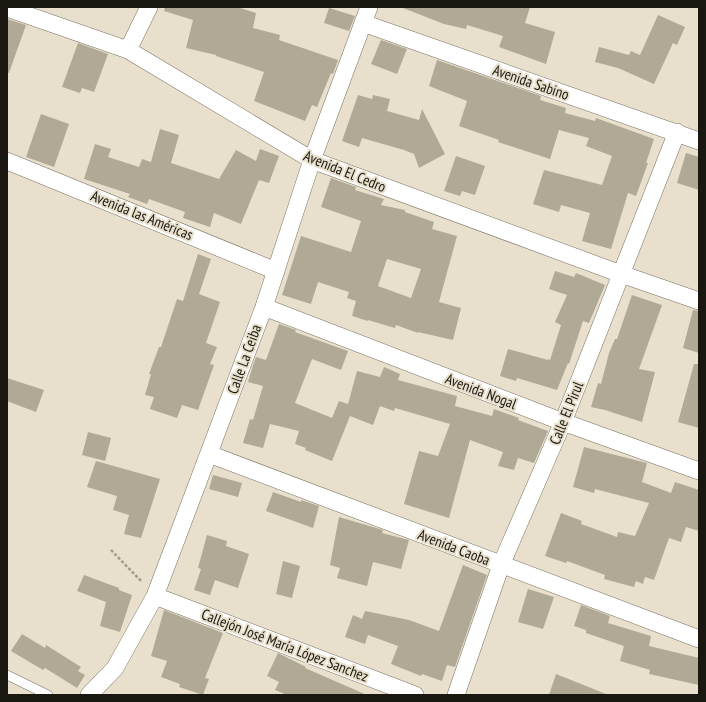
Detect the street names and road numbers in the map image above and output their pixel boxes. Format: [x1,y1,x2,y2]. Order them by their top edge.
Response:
street label: Avenida Sabino [490,60,572,104]
street label: Avenida El Cedro [301,146,389,196]
street label: Avenida las Américas [88,186,196,244]
street label: Calle La Ceiba [223,322,265,396]
street label: Avenida Nogal [443,369,520,413]
street label: Calle El Pirul [545,378,587,447]
street label: Avenida Caoba [415,525,493,569]
street label: Callejón José María López Sanchez [199,604,371,686]

